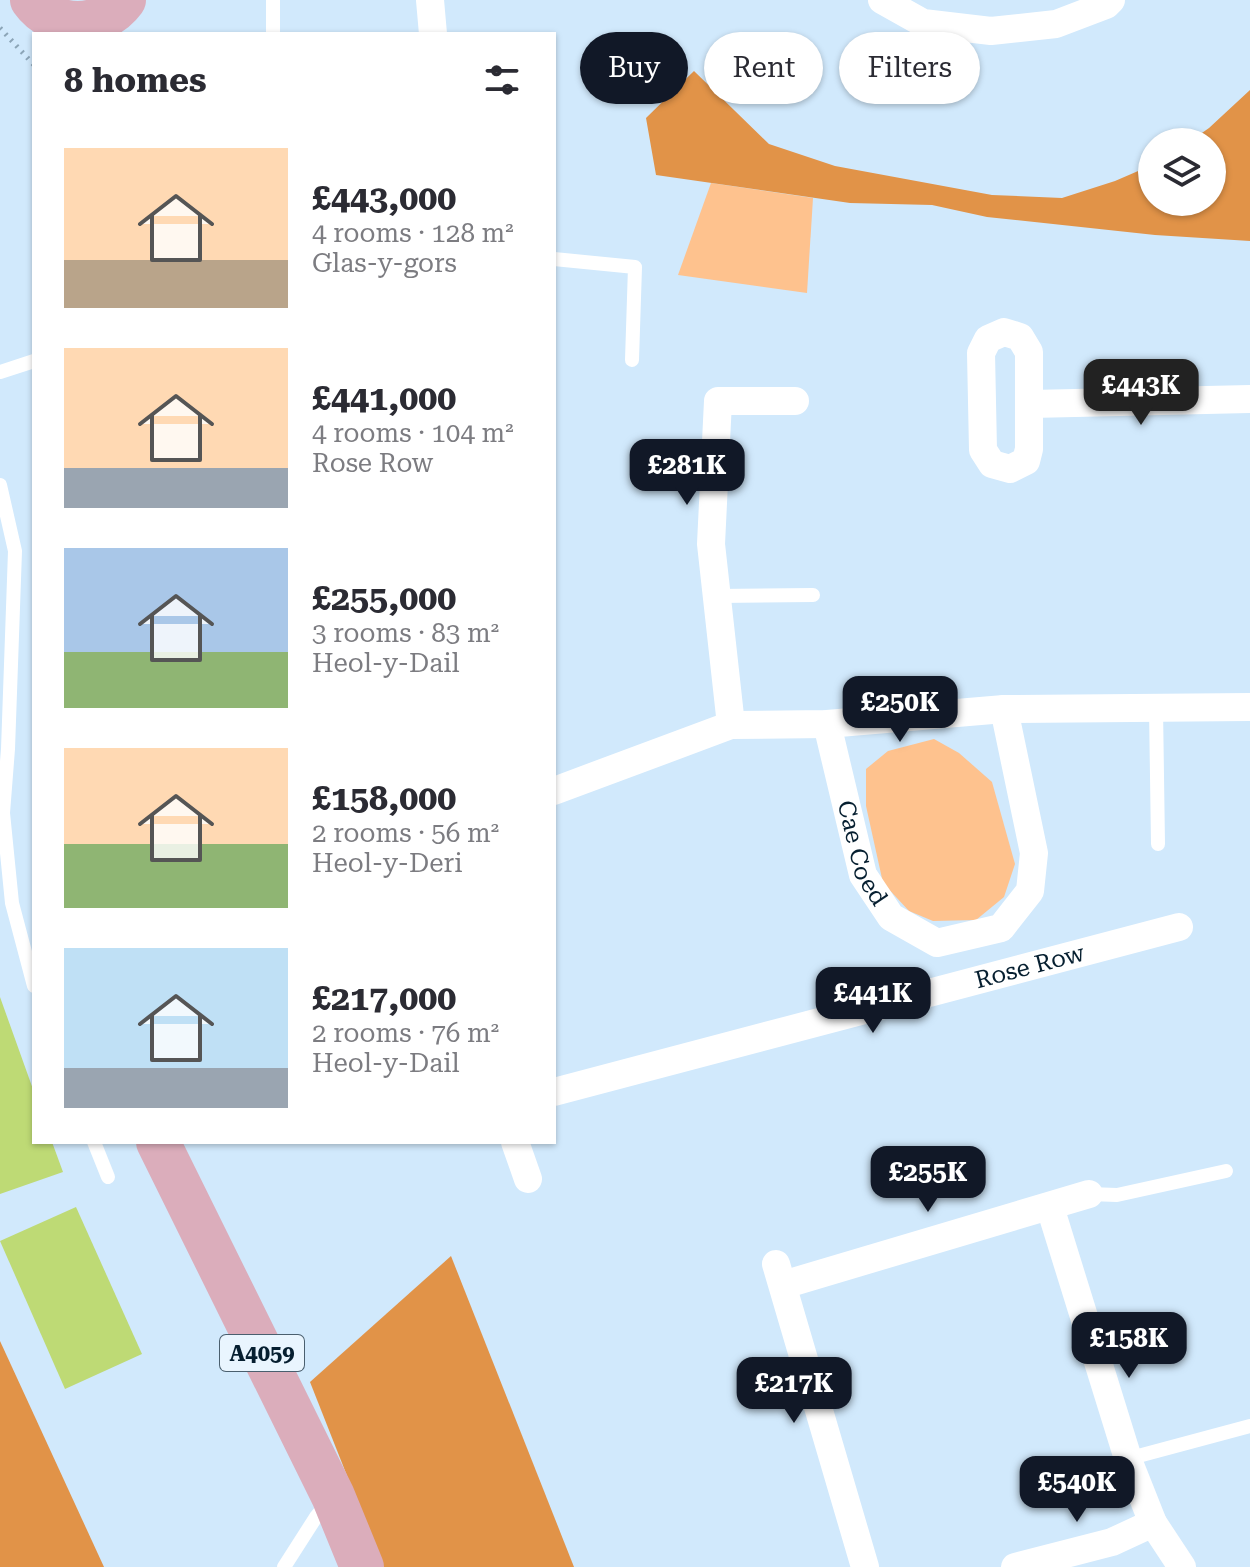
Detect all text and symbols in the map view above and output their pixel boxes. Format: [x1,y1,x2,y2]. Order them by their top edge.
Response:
chip: Buy [580,32,688,104]
chip: Rent [704,32,823,104]
chip: Filters [839,32,980,104]
icon: filters [480,58,524,102]
text: 8 homes [64,60,207,100]
map controls [1138,128,1226,216]
button: layers [1138,128,1226,216]
text: £443,000 [312,178,456,218]
icon: home [128,180,224,276]
text: 4 rooms · 128 m² [312,218,514,248]
text: Glas-y-gors [312,248,457,278]
pin: £443K [1085,359,1197,427]
text: £443K [1102,370,1180,400]
text: £441,000 [312,378,456,418]
icon: home [128,380,224,476]
text: 4 rooms · 104 m² [312,418,514,448]
pin: £281K [631,439,743,507]
text: Rose Row [312,448,433,478]
text: £281K [648,450,726,480]
text: £255,000 [312,578,456,618]
icon: home [128,580,224,676]
text: 3 rooms · 83 m² [312,618,499,648]
text: Heol-y-Dail [312,648,460,678]
pin: £250K [844,676,956,744]
text: £250K [861,687,939,717]
text: £158,000 [312,778,456,818]
icon: home [128,780,224,876]
street label: Cae Coed [832,798,893,911]
text: 2 rooms · 56 m² [312,818,499,848]
text: Heol-y-Deri [312,848,463,878]
street label: Rose Row [972,939,1088,994]
pin: £441K [817,967,929,1035]
text: £217,000 [312,978,456,1018]
text: £441K [834,978,912,1008]
icon: home [128,980,224,1076]
text: 2 rooms · 76 m² [312,1018,499,1048]
text: Heol-y-Dail [312,1048,460,1078]
pin: £255K [872,1146,984,1214]
text: £255K [889,1157,967,1187]
pin: £158K [1073,1312,1185,1380]
text: £158K [1090,1323,1168,1353]
road number: A4059 [220,1335,304,1371]
pin: £217K [738,1357,850,1425]
text: £217K [755,1368,833,1398]
pin: £540K [1021,1456,1133,1524]
text: £540K [1038,1467,1116,1497]

